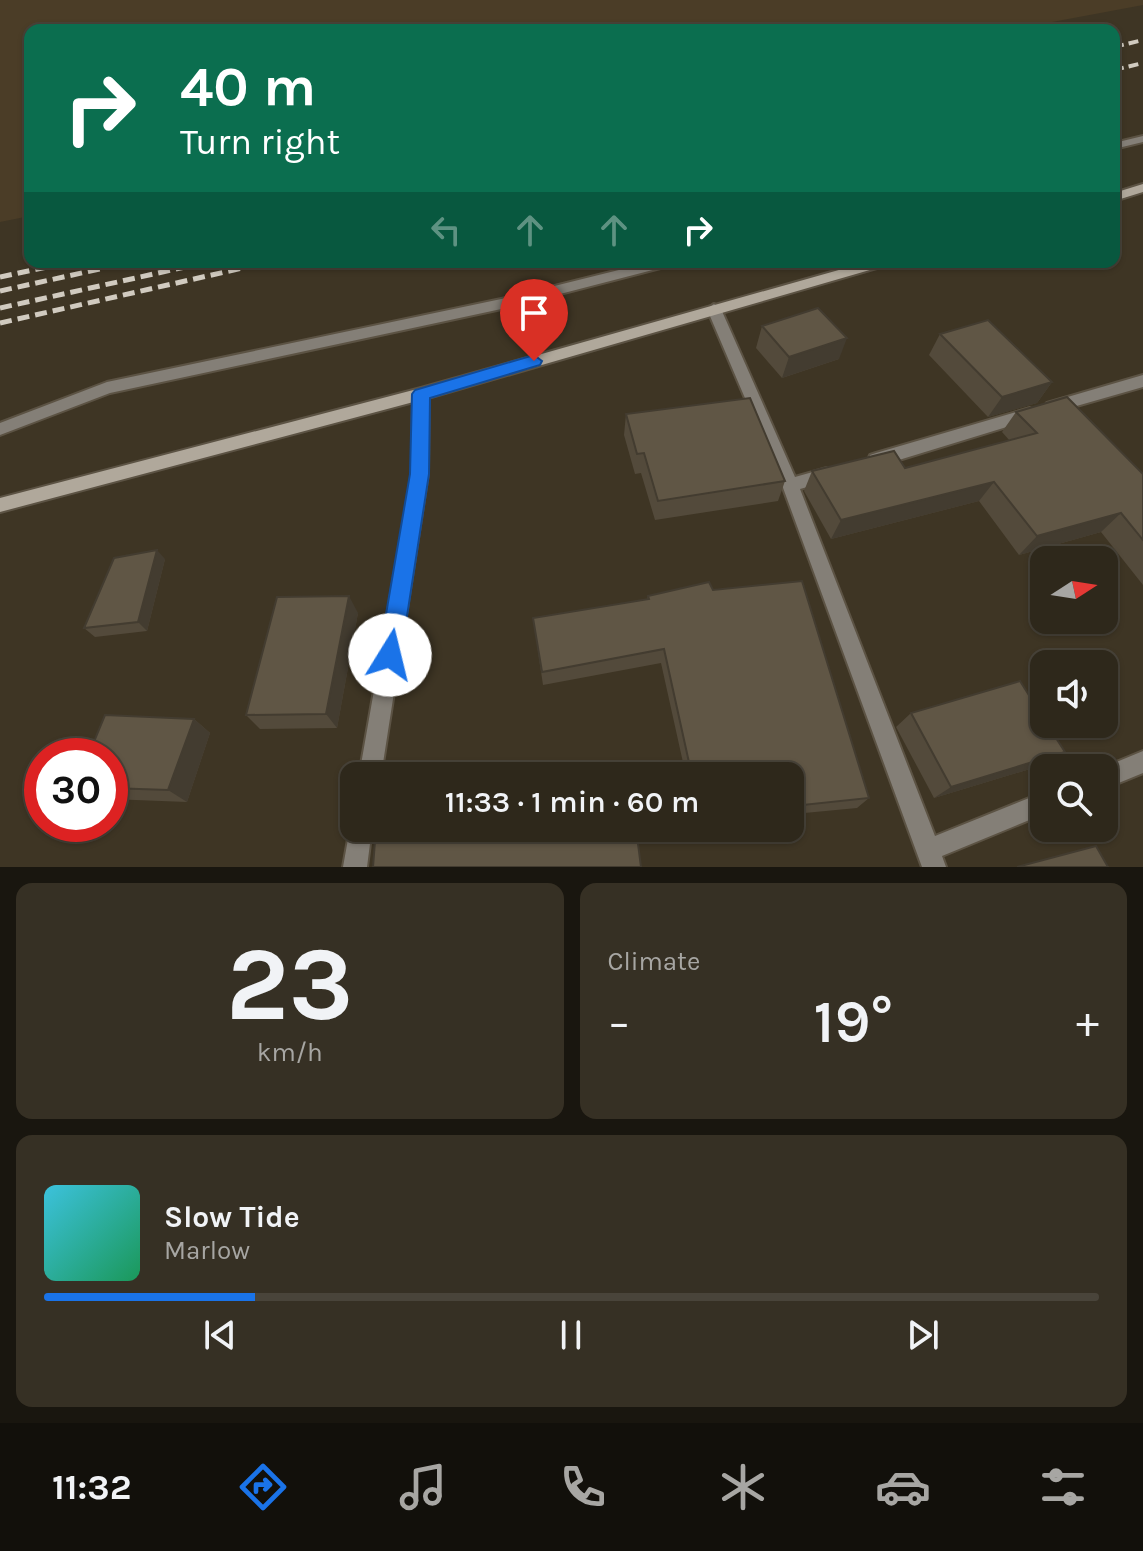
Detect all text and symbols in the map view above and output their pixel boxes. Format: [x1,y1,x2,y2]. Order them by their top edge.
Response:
text: 40 m [180,54,316,119]
icon: right [48,56,152,160]
text: Turn right [180,121,340,163]
icon: left [424,208,468,252]
icon: ahead [508,208,552,252]
icon: ahead [592,208,636,252]
icon: right [676,208,720,252]
pin [500,279,568,361]
icon: arrive [512,291,556,335]
north arrow [1030,546,1118,634]
map controls [1030,546,1118,842]
position arrow [348,613,432,697]
button: sound [1030,650,1118,738]
speed limit sign: 30 [24,738,128,842]
button: search [1030,754,1118,842]
text: 11:33 · 1 min · 60 m [445,784,699,820]
text: 23 [226,924,354,1045]
text: Climate [608,946,700,977]
text: 19° [813,987,893,1057]
text: − [608,997,631,1048]
text: + [1076,997,1099,1048]
text: km/h [257,1037,323,1068]
text: Slow Tide [164,1199,300,1235]
text: Marlow [164,1235,250,1266]
icon: previous [198,1313,242,1357]
icon: pause [549,1313,593,1357]
icon: next [901,1313,945,1357]
icon: directions [235,1459,291,1515]
icon: music [395,1459,451,1515]
icon: phone [555,1459,611,1515]
icon: climate [715,1459,771,1515]
icon: car [875,1459,931,1515]
icon: filters [1035,1459,1091,1515]
text: 11:32 [52,1466,132,1508]

